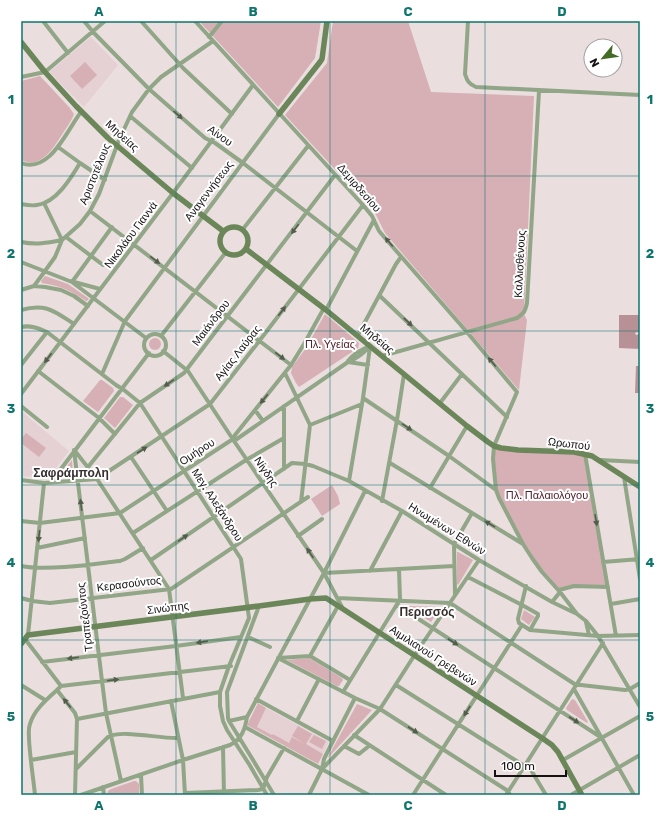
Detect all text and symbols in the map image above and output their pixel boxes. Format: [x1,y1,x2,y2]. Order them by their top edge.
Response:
text: A [94,4,104,19]
text: B [248,4,258,19]
text: C [403,4,413,19]
text: D [557,4,567,19]
north arrow [583,38,623,78]
text: N [587,56,602,69]
text: 1 [8,92,14,107]
text: 1 [647,92,653,107]
one-way arrow [173,110,184,119]
street label: Μηδείας [103,118,141,154]
street label: Αίνου [205,123,235,149]
street label: Αριστοτέλους [77,141,113,207]
street label: Αναγεννήσεως [182,158,236,224]
street label: Δεμιρδεσίου [335,161,383,215]
street label: Νικολάου Γιαννά [102,199,161,271]
one-way arrow [291,223,299,234]
street label: Καλλισθένους [512,230,528,298]
one-way arrow [384,237,393,248]
text: 2 [7,246,15,261]
text: 2 [646,246,654,261]
one-way arrow [149,256,160,264]
street label: Μαιάνδρου [189,297,233,349]
one-way arrow [278,305,286,316]
one-way arrow [403,318,413,327]
street label: Μηδείας [357,321,397,357]
street label: Αγίας Λαύρας [212,323,264,383]
park label: Πλ. Υγείας [305,338,355,351]
one-way arrow [275,352,285,360]
one-way arrow [44,353,52,364]
one-way arrow [487,357,496,367]
one-way arrow [164,379,174,387]
one-way arrow [260,393,269,404]
text: 3 [7,401,16,416]
text: 3 [646,401,655,416]
one-way arrow [402,423,413,431]
street label: Ωρωπού [547,435,591,453]
street label: Ομήρου [177,436,217,468]
one-way arrow [136,446,147,453]
street label: Νίγδης [251,455,281,489]
district label: Σαφράμπολη [33,466,109,480]
street label: Μεγ. Αλεξάνδρου [189,466,245,544]
park label: Πλ. Παλαιολόγου [506,489,588,502]
one-way arrow [78,499,84,511]
street label: Ηνωμένων Εθνών [406,500,488,558]
one-way arrow [593,514,599,526]
one-way arrow [484,521,496,528]
one-way arrow [35,530,42,542]
one-way arrow [177,534,188,542]
one-way arrow [306,548,314,558]
text: 4 [7,555,16,570]
text: 4 [646,555,655,570]
street label: Κερασούντος [96,574,162,594]
street label: Τραπεζούντος [74,582,96,652]
street label: Σινώπης [146,599,190,617]
district label: Περισσός [399,605,455,619]
street label: Αιμιλιανού Γρεβενών [387,623,479,689]
one-way arrow [447,638,459,645]
one-way arrow [196,639,209,645]
one-way arrow [67,655,79,661]
one-way arrow [107,677,120,683]
one-way arrow [63,698,71,709]
one-way arrow [463,706,471,716]
text: 5 [7,709,15,724]
text: 5 [646,709,654,724]
one-way arrow [569,716,579,724]
one-way arrow [408,726,418,734]
scale bar [495,752,566,778]
text: 100 m [501,759,535,773]
text: A [94,798,104,813]
text: B [248,798,258,813]
text: C [403,798,413,813]
text: D [557,798,567,813]

